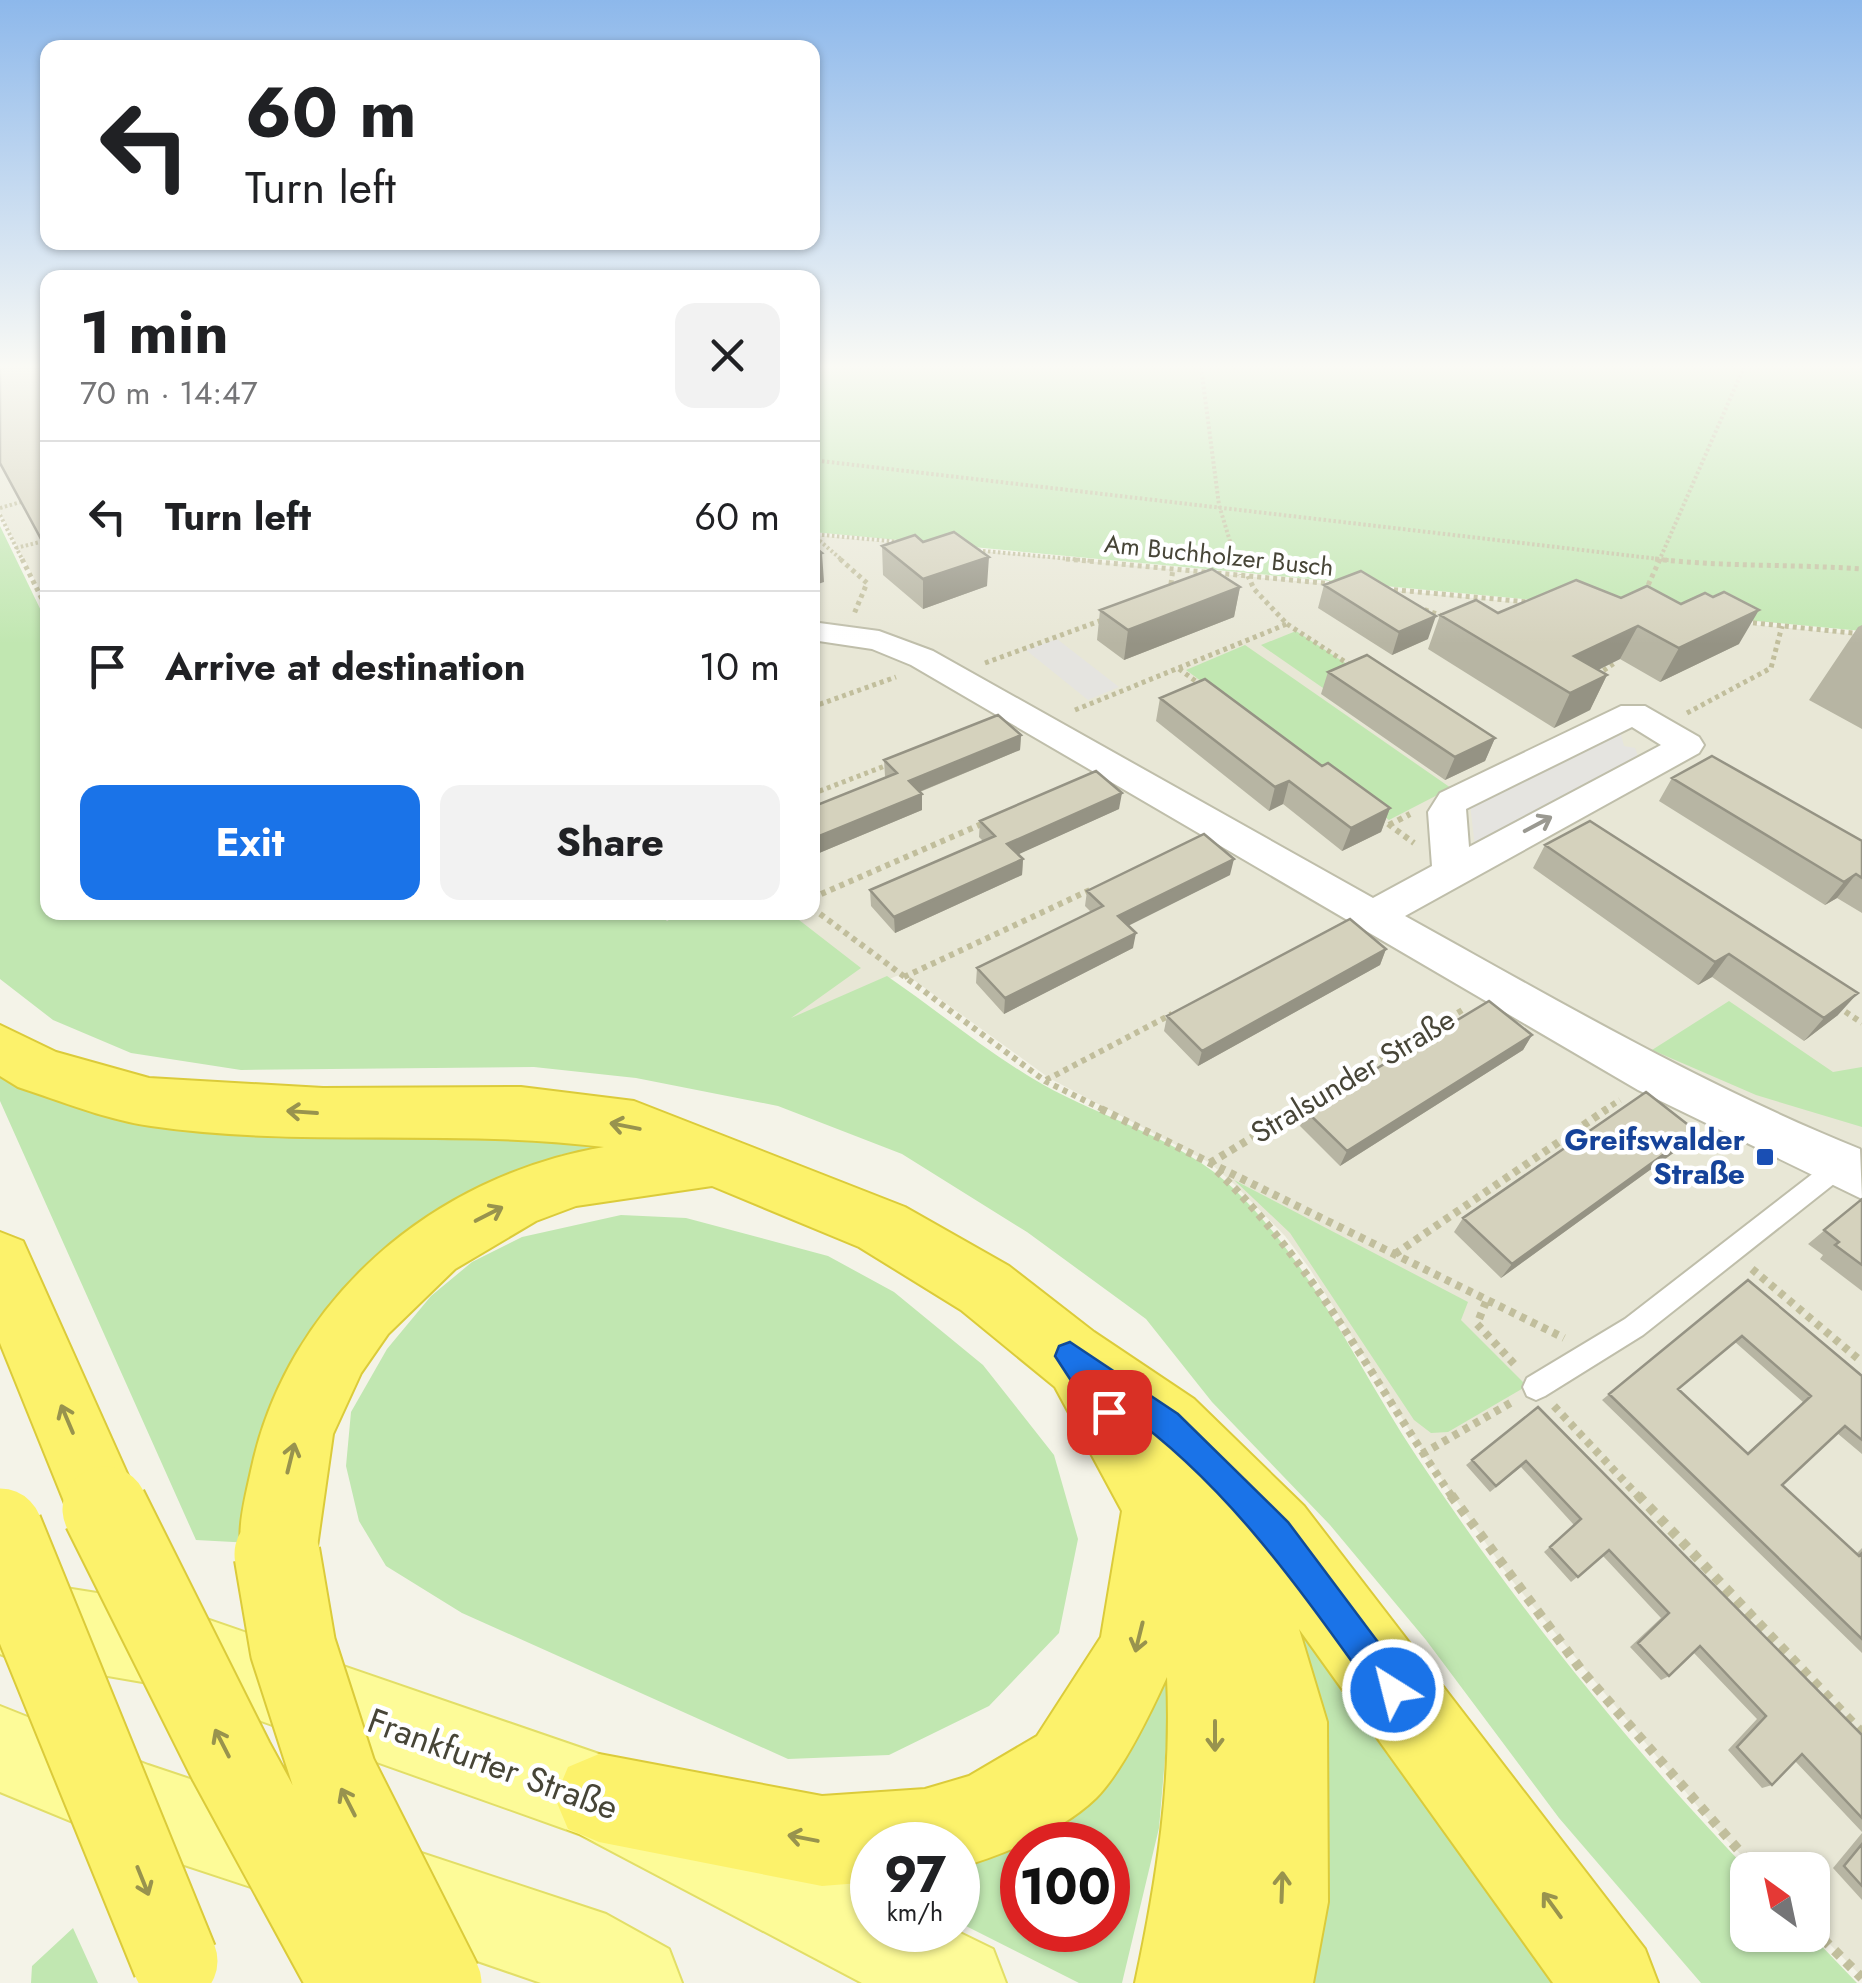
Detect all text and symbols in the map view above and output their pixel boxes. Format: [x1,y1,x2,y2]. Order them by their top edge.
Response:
text: 60 m [245,62,417,163]
icon: left [80,80,210,210]
text: Turn left [245,155,396,220]
text: 1 min [80,289,229,376]
button: close [675,303,780,408]
text: 70 m · 14:47 [80,370,257,416]
icon: left [80,489,135,544]
text: Turn left [165,489,311,544]
text: 60 m [694,489,780,544]
street label: Am Buchholzer Busch [1103,525,1335,585]
icon: arrive [80,639,135,694]
text: Arrive at destination [165,639,526,694]
text: 10 m [699,639,780,694]
button: Exit [80,785,420,900]
button: Share [440,785,780,900]
one-way arrow [1522,814,1552,833]
street label: Stralsunder Straße [1242,998,1463,1154]
one-way arrow [286,1102,318,1121]
one-way arrow [610,1116,642,1135]
place label: Greifswalder Straße [1564,1118,1746,1195]
marker: Greifswalder Straße [1754,1146,1776,1168]
one-way arrow [474,1204,503,1223]
pin [1067,1370,1152,1455]
icon: arrive [1082,1385,1137,1440]
one-way arrow [57,1404,75,1435]
one-way arrow [283,1443,301,1475]
one-way arrow [1129,1620,1147,1652]
position arrow [1341,1638,1445,1742]
street label: Frankfurter Straße [361,1696,625,1832]
one-way arrow [1206,1720,1224,1752]
one-way arrow [212,1729,231,1759]
one-way arrow [338,1788,357,1818]
speed limit sign: 100 [1000,1822,1130,1952]
one-way arrow [788,1827,820,1846]
text: 97 [884,1838,946,1911]
north arrow [1730,1852,1830,1952]
map controls [1730,1852,1830,1952]
one-way arrow [135,1865,153,1895]
one-way arrow [1272,1872,1291,1904]
one-way arrow [1542,1892,1563,1919]
text: km/h [887,1894,943,1930]

